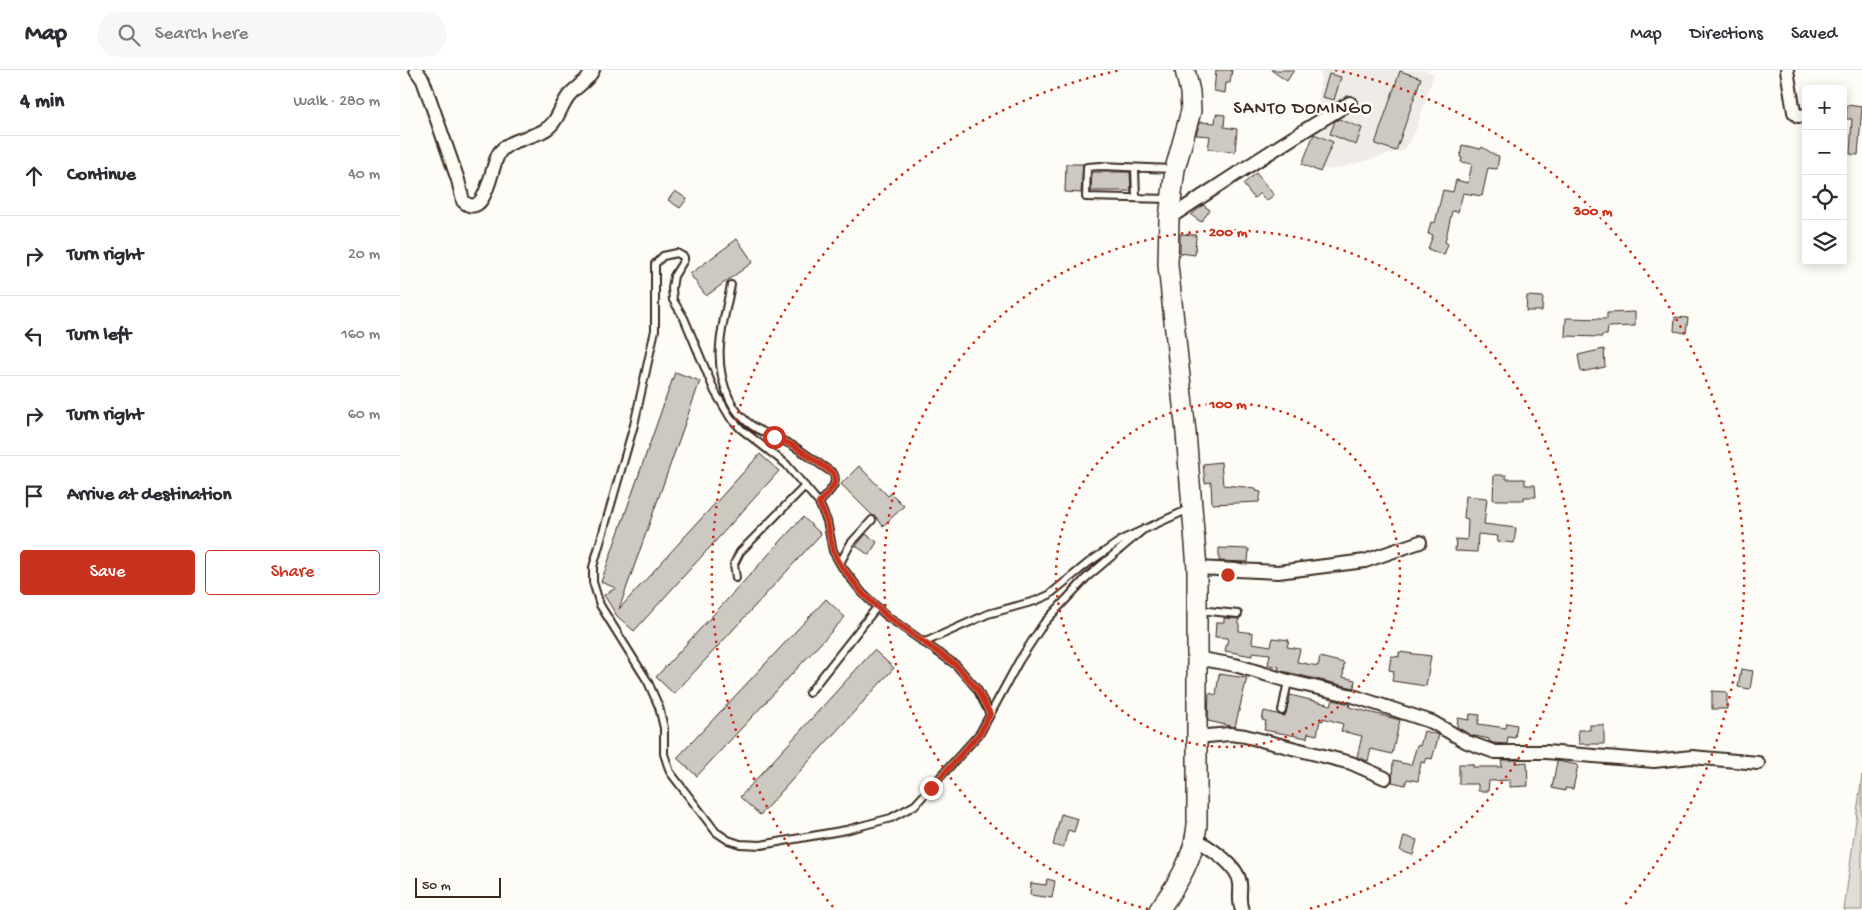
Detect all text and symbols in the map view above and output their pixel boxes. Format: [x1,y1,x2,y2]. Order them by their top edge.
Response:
search box [97,12,447,57]
text: Map [25,20,67,49]
icon: search [115,21,143,49]
text: Search here [155,23,248,46]
text: Map [1630,24,1662,45]
text: Directions [1690,24,1763,45]
text: Saved [1791,24,1837,45]
map controls [1802,85,1847,265]
button: + [1802,85,1847,130]
text: 4 min [20,90,64,115]
text: Walk · 280 m [293,93,380,112]
district label: SANTO DOMINGO [1233,99,1373,120]
button: − [1802,130,1847,175]
icon: ahead [20,162,48,190]
text: Continue [67,164,136,187]
text: 40 m [348,166,380,185]
button: locate [1802,175,1847,220]
text: 300 m [1572,203,1613,221]
button: layers [1802,220,1847,265]
text: 200 m [1209,224,1248,242]
icon: right [20,242,48,270]
text: Turn right [67,244,143,267]
text: 20 m [348,246,380,265]
icon: left [20,322,48,350]
text: Turn left [67,324,131,347]
text: 160 m [341,326,380,345]
text: 100 m [1208,396,1247,414]
icon: right [20,402,48,430]
text: Turn right [67,404,143,427]
text: 60 m [348,406,380,425]
route start [763,426,786,449]
icon: arrive [20,482,48,510]
text: Arrive at destination [67,484,231,507]
button: Save [20,550,195,595]
button: Share [205,550,380,595]
centre of rings [1219,566,1237,584]
route end [920,777,943,800]
scale bar [415,875,501,898]
text: 50 m [422,878,451,895]

